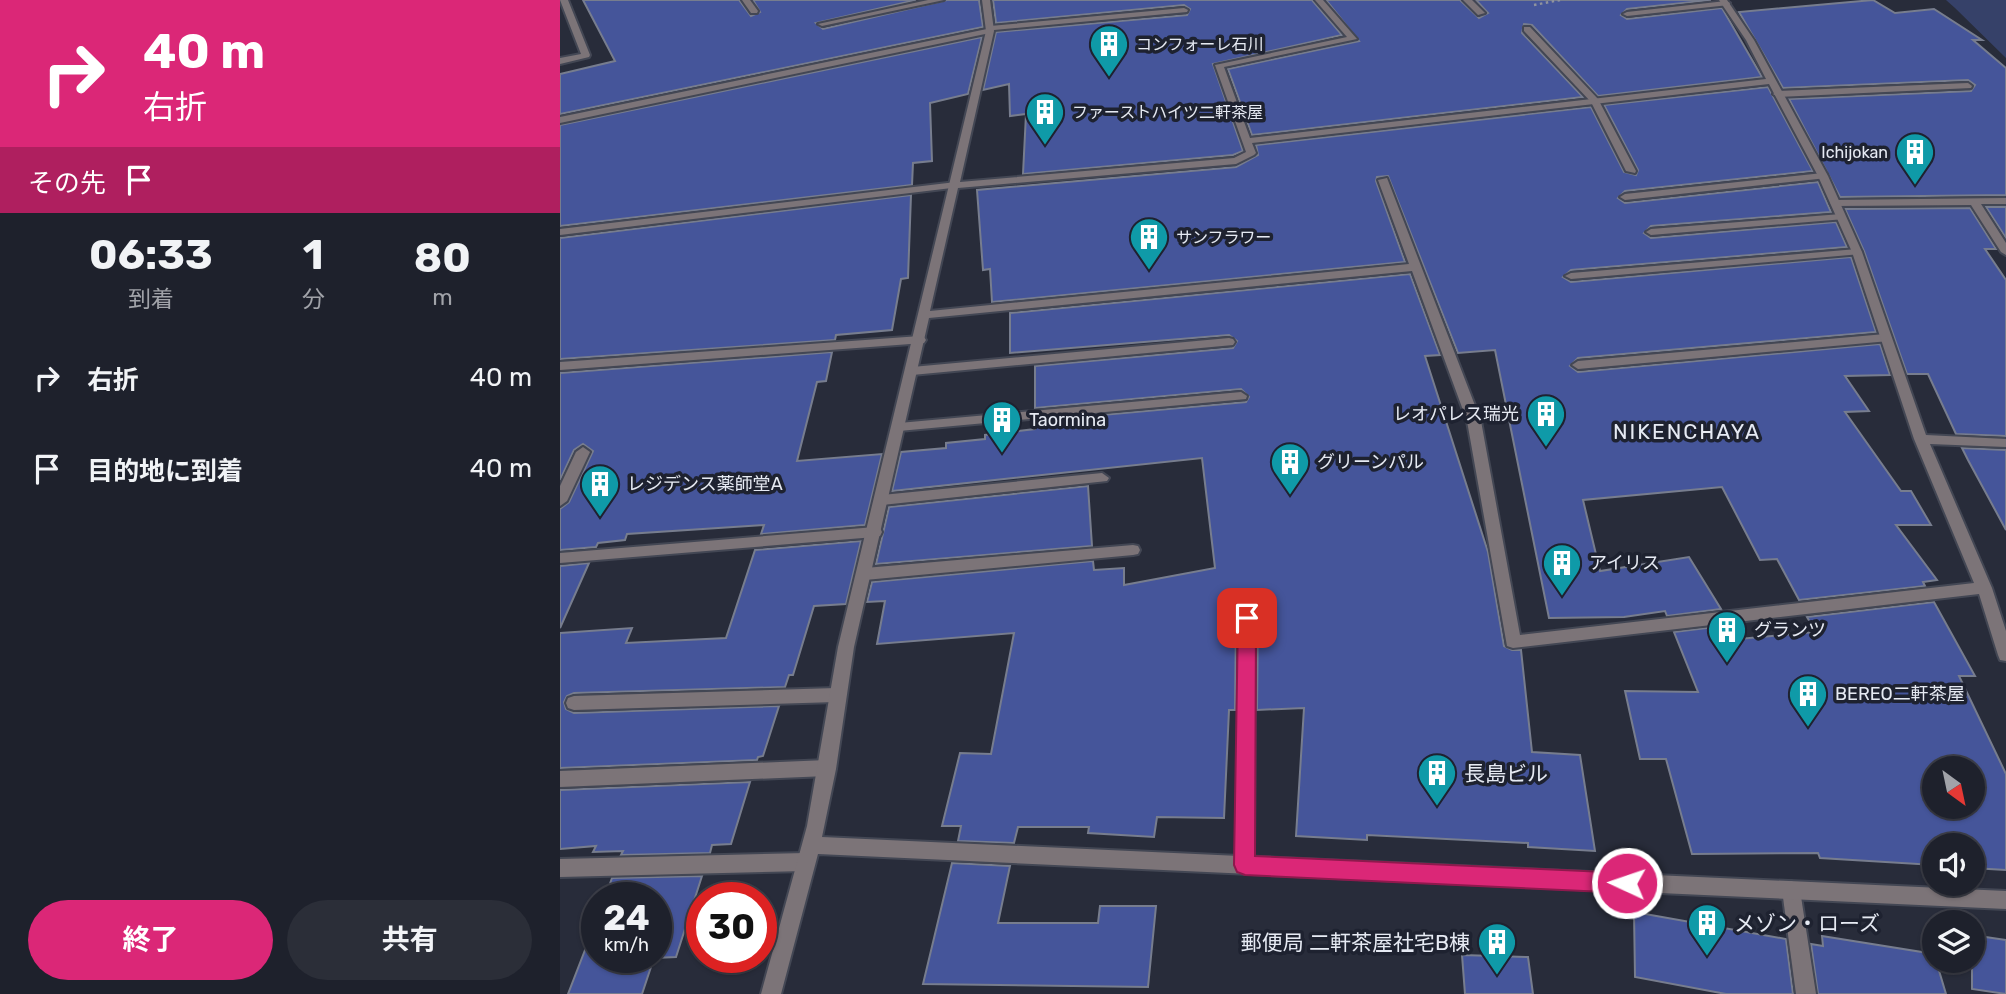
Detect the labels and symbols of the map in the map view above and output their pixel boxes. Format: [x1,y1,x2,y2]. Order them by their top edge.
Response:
building icon: コンフォーレ石川 [1088,23,1130,78]
place label: コンフォーレ石川 [1136,35,1264,54]
building icon: ファーストハイツ二軒茶屋 [1024,91,1066,146]
place label: ファーストハイツ二軒茶屋 [1072,103,1263,122]
building icon: Ichijokan [1894,131,1936,186]
place label: Ichijokan [1821,143,1888,162]
building icon: サンフラワー [1128,216,1170,271]
place label: サンフラワー [1176,228,1272,247]
building icon: レオパレス瑞光 [1525,393,1567,448]
building icon: Taormina [981,399,1023,454]
place label: レオパレス瑞光 [1393,403,1519,425]
place label: Taormina [1029,409,1106,431]
district label: NIKENCHAYA [1613,419,1761,444]
building icon: グリーンパル [1269,441,1311,496]
place label: グリーンパル [1317,451,1424,473]
building icon: レジデンス薬師堂A [579,463,621,518]
place label: レジデンス薬師堂A [627,473,783,495]
building icon: アイリス [1541,542,1583,597]
place label: アイリス [1589,552,1660,574]
pin [1217,588,1277,648]
building icon: グランツ [1706,609,1748,664]
place label: グランツ [1754,619,1826,641]
building icon: BEREO二軒茶屋 [1787,673,1829,728]
place label: BEREO二軒茶屋 [1835,683,1965,705]
building icon: 長島ビル [1416,752,1458,807]
north arrow [1922,756,1984,819]
place label: 長島ビル [1464,761,1548,786]
position arrow [1590,846,1664,920]
speed limit sign: 30 [686,882,777,973]
building icon: メゾン・ローズ [1686,902,1728,957]
place label: メゾン・ローズ [1734,911,1880,936]
building icon: 郵便局 二軒茶屋社宅B棟 [1476,921,1518,976]
place label: 郵便局 二軒茶屋社宅B棟 [1241,930,1470,955]

